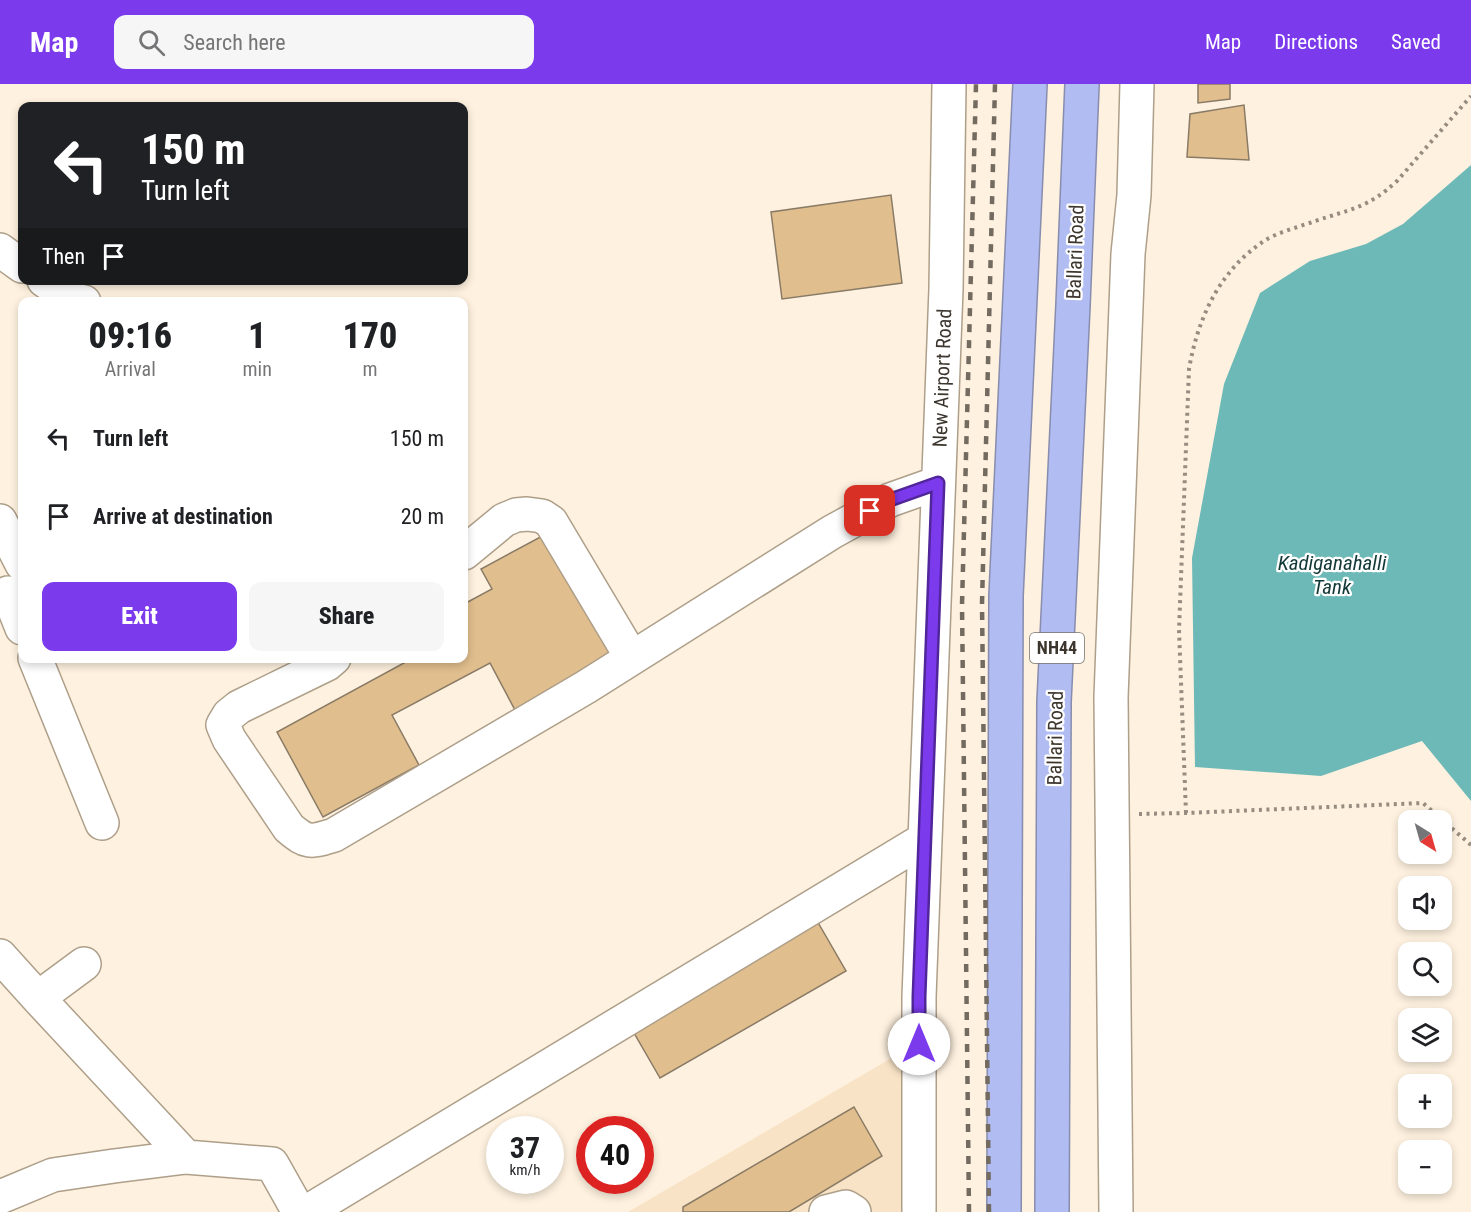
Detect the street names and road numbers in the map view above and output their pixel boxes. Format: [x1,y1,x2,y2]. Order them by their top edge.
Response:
street label: Ballari Road [1061,204,1089,300]
street label: New Airport Road [928,308,956,448]
road number: NH44 [1030,633,1084,663]
street label: Ballari Road [1042,690,1068,786]

